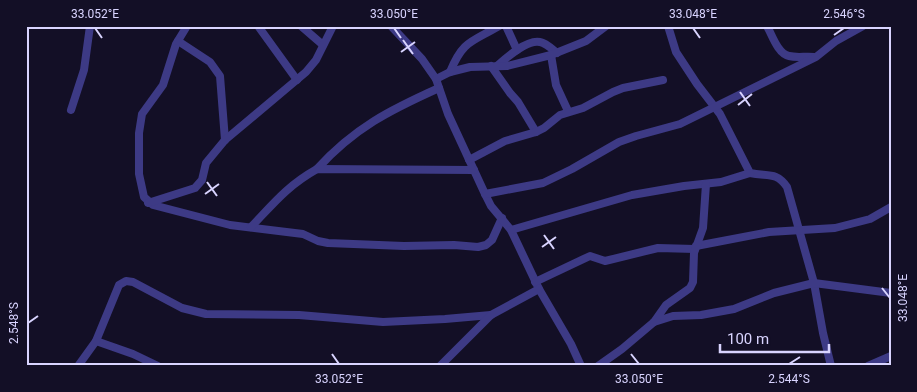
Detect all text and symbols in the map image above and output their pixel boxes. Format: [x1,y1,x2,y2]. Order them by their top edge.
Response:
text: 33.052°E [71,7,119,21]
text: 33.050°E [370,7,418,21]
text: 33.048°E [669,7,717,21]
text: 2.546°S [823,7,865,21]
text: 33.048°E [896,274,910,322]
text: 2.548°S [7,302,21,344]
scale bar [720,322,828,354]
text: 100 m [727,330,769,348]
text: 33.052°E [315,372,363,386]
text: 33.050°E [615,372,663,386]
text: 2.544°S [768,372,810,386]

